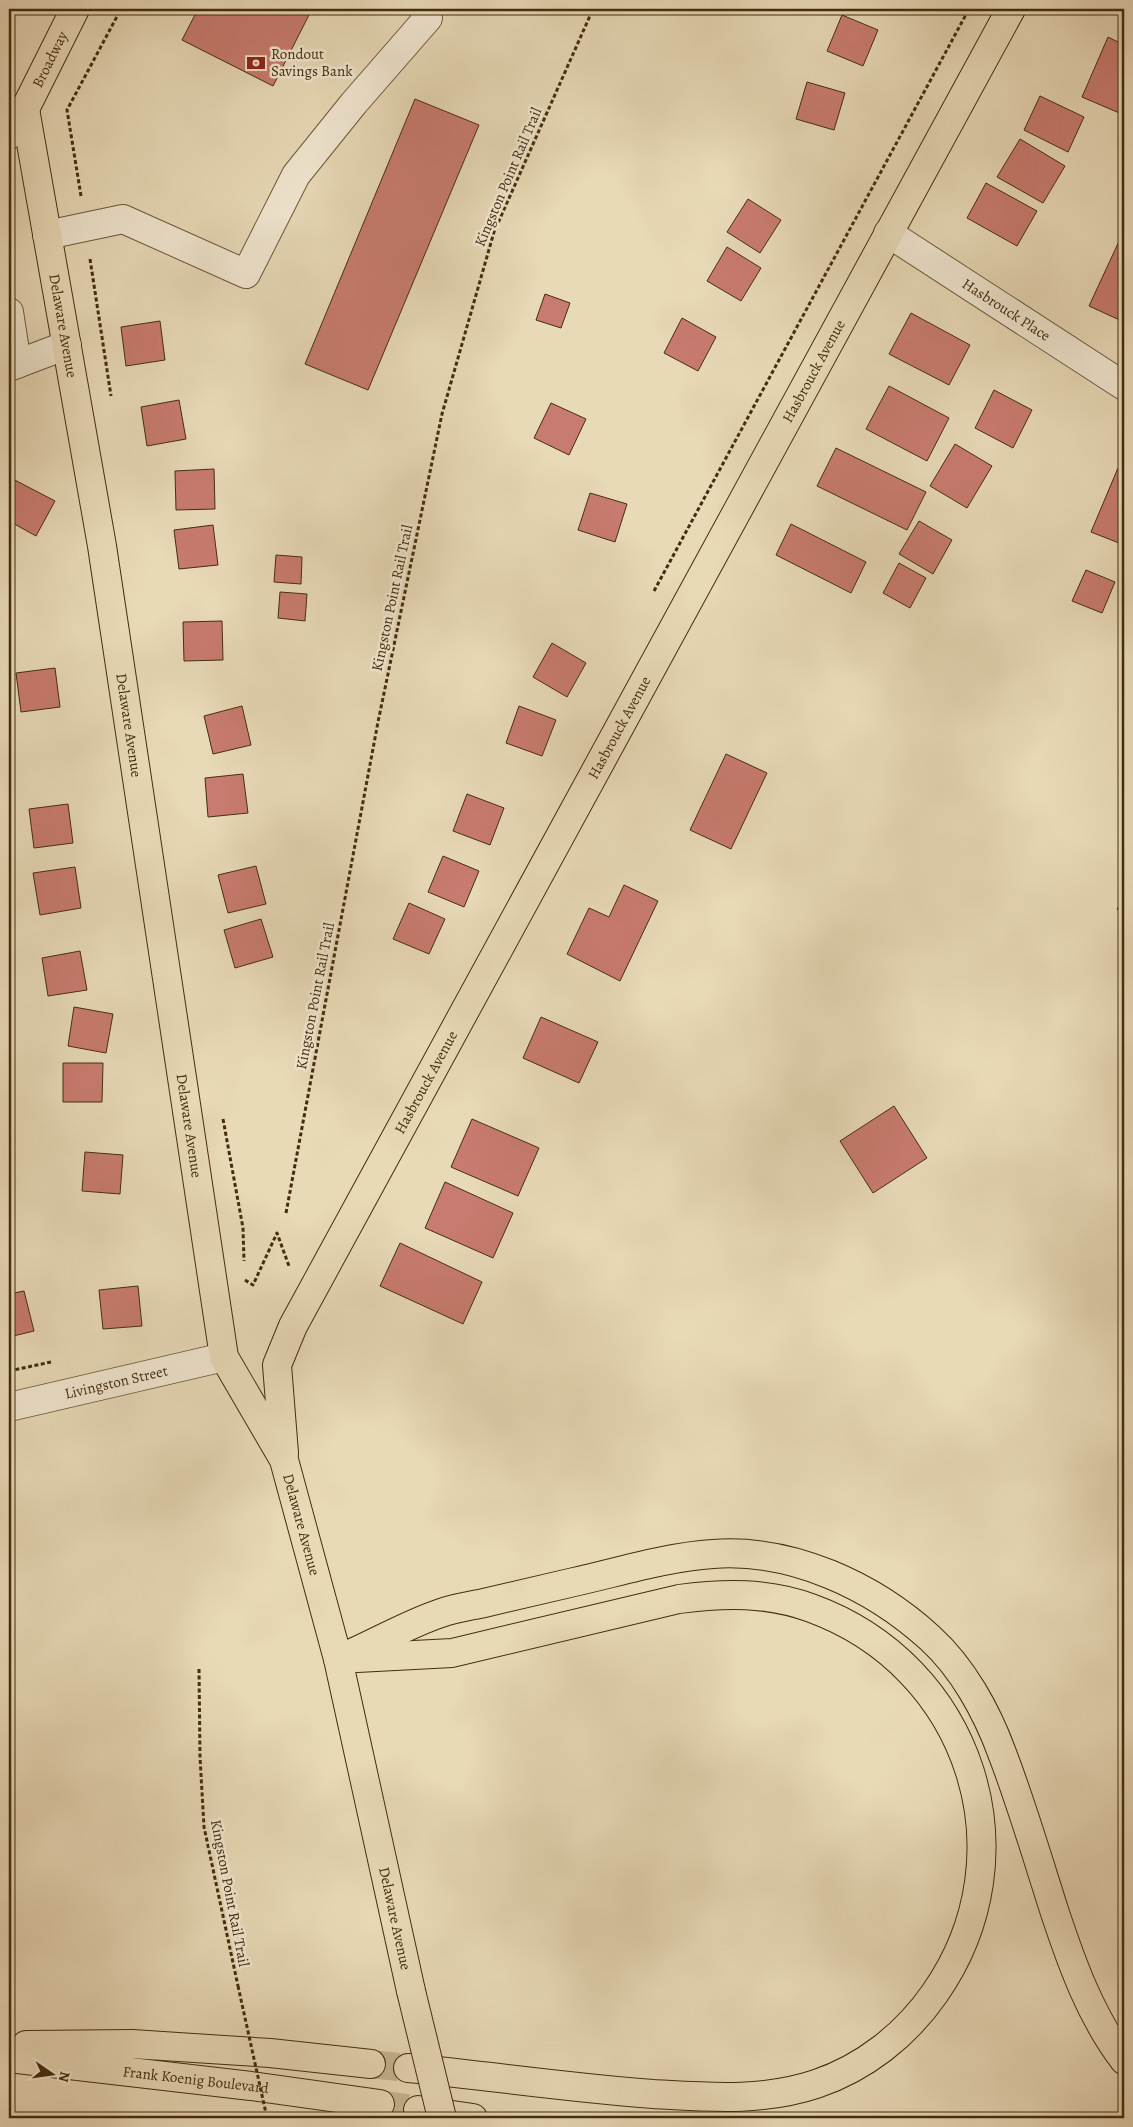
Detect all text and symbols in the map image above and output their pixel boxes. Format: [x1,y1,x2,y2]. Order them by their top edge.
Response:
street label: Broadway [27,27,72,91]
place label: Rondout Savings Bank [271,44,353,81]
bank icon: Rondout Savings Bank [245,52,267,74]
street label: Kingston Point Rail Trail [470,104,547,250]
street label: Delaware Avenue [44,272,82,379]
street label: Hasbrouck Place [958,274,1055,346]
street label: Hasbrouck Avenue [777,316,850,426]
street label: Kingston Point Rail Trail [367,523,417,673]
street label: Delaware Avenue [111,672,147,779]
street label: Hasbrouck Avenue [583,672,656,783]
street label: Kingston Point Rail Trail [291,920,339,1071]
street label: Hasbrouck Avenue [390,1027,462,1137]
street label: Delaware Avenue [172,1072,207,1179]
street label: Livingston Street [63,1360,170,1404]
street label: Delaware Avenue [278,1471,325,1578]
street label: Kingston Point Rail Trail [206,1818,254,1969]
street label: Delaware Avenue [374,1865,416,1972]
north arrow [28,2050,78,2100]
street label: Frank Koenig Boulevard [122,2061,271,2098]
text: N [54,2070,75,2084]

